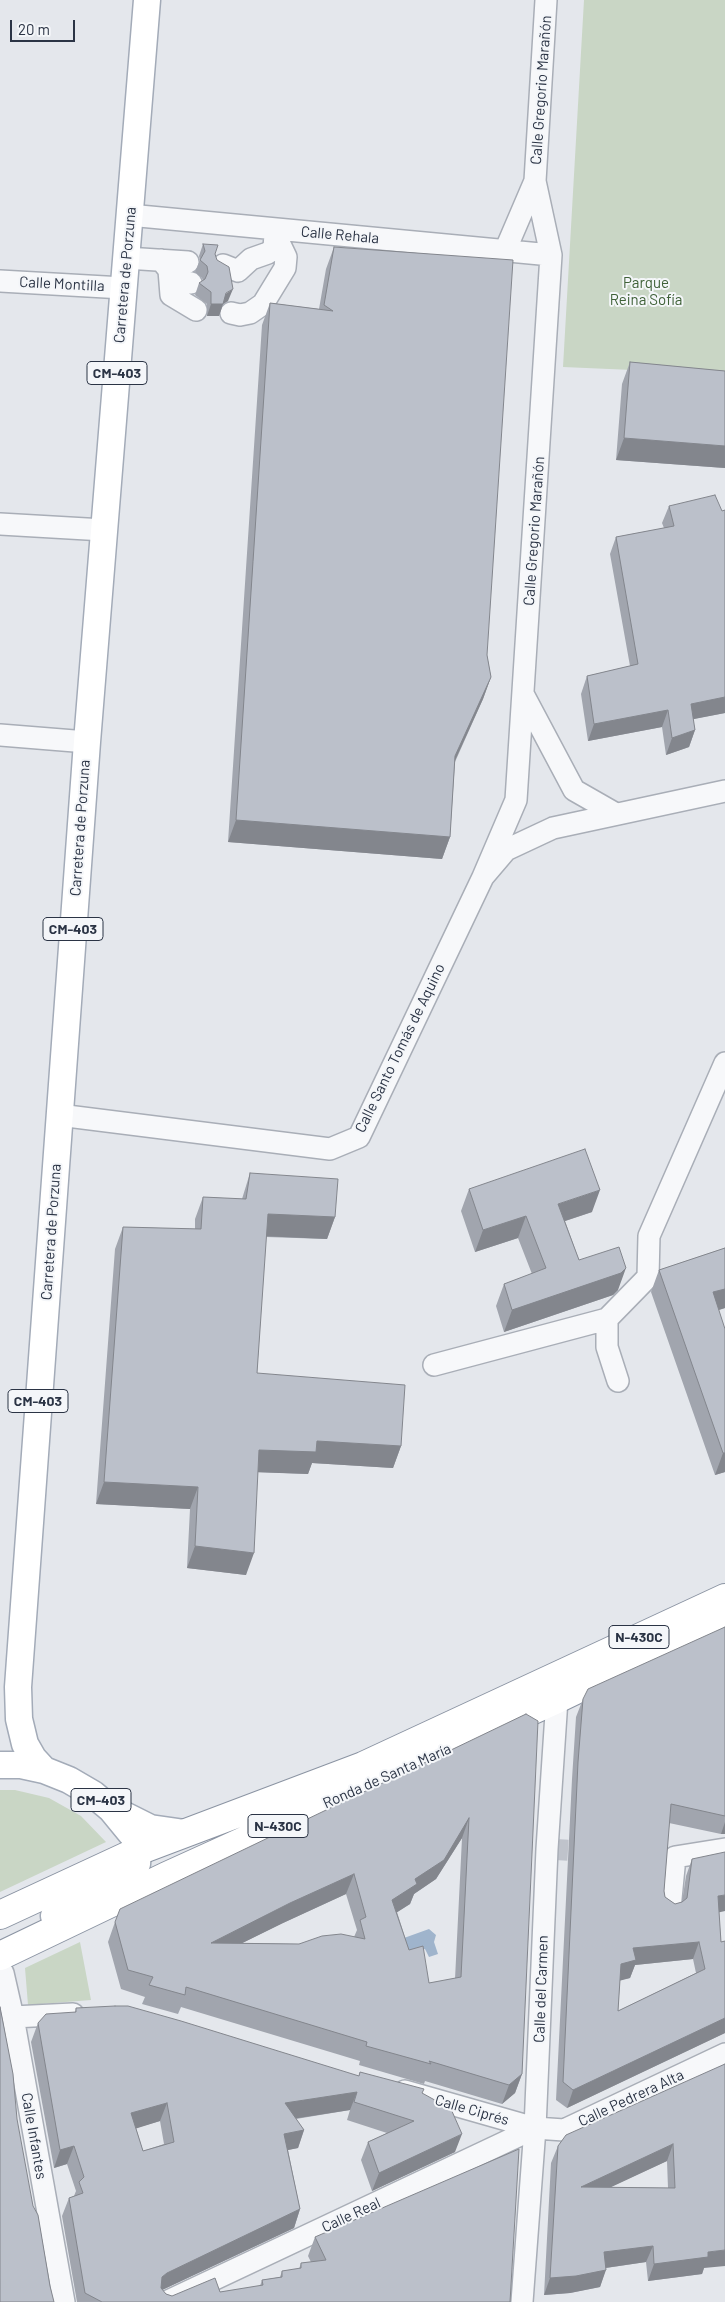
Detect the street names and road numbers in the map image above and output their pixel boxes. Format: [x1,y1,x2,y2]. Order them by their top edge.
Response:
street label: Calle Gregorio Marañón [527,15,555,165]
street label: Carretera de Porzuna [110,206,140,344]
street label: Calle Rehala [300,223,380,247]
street label: Calle Montilla [19,273,105,295]
road number: CM-403 [87,362,147,384]
street label: Calle Gregorio Marañón [520,456,548,606]
street label: Carretera de Porzuna [66,759,94,897]
road number: CM-403 [43,918,103,941]
street label: Calle Santo Tomás de Aquino [351,961,449,1135]
street label: Carretera de Porzuna [37,1163,65,1301]
road number: CM-403 [8,1390,68,1412]
road number: N-430C [609,1625,669,1648]
street label: Ronda de Santa María [320,1740,454,1812]
road number: CM-403 [71,1788,131,1812]
road number: N-430C [248,1814,308,1838]
street label: Calle del Carmen [530,1935,552,2043]
street label: Calle Pedrera Alta [575,2066,687,2130]
street label: Calle Infantes [18,2091,50,2181]
street label: Calle Ciprés [433,2091,511,2129]
street label: Calle Real [319,2194,383,2236]

